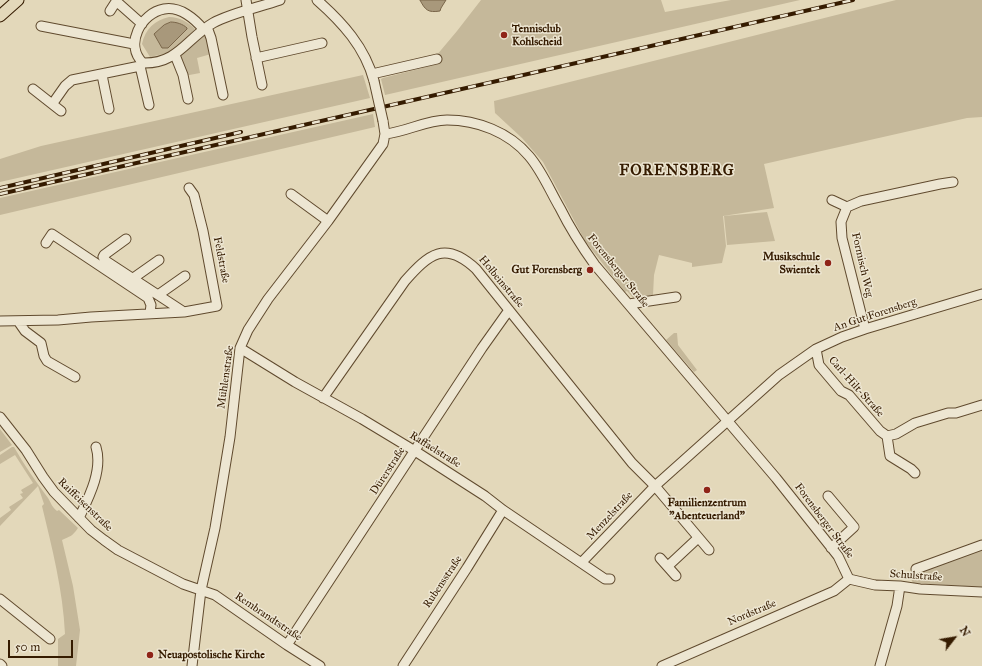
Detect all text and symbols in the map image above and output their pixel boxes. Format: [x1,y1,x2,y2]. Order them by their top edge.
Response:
place label: Tennisclub Kohlscheid [512,22,562,48]
marker: Tennisclub Kohlscheid [499,30,509,40]
district label: FORENSBERG [619,162,735,180]
street label: Formisch Weg [848,231,876,299]
street label: Forensberger Straße [584,232,652,310]
street label: Feldstraße [210,236,232,284]
place label: Musikschule Swientek [763,250,820,276]
street label: Holbeinstraße [475,253,527,311]
marker: Musikschule Swientek [823,258,833,268]
place label: Gut Forensberg [512,263,582,277]
marker: Gut Forensberg [585,265,595,275]
street label: An Gut Forensberg [832,295,918,335]
street label: Mühlenstraße [215,345,237,409]
street label: Carl-Hilt-Straße [825,354,887,420]
street label: Raffaelstraße [407,429,463,471]
street label: Dürerstraße [368,445,408,497]
street label: Raiffeisenstraße [55,476,115,534]
street label: Forensberger Straße [791,481,857,561]
marker: Familienzentrum "Abenteuerland" [702,485,712,495]
street label: Menzelstraße [584,489,636,543]
place label: Familienzentrum "Abenteuerland" [667,496,747,522]
street label: Rubensstraße [421,553,465,611]
street label: Schulstraße [889,568,943,584]
street label: Rembrandtstraße [232,590,304,644]
street label: Nordstraße [726,597,778,629]
north arrow [934,618,974,658]
text: N [957,624,973,639]
scale bar [10,632,75,658]
text: 50 m [15,640,40,654]
place label: Neuapostolische Kirche [158,648,265,662]
marker: Neuapostolische Kirche [145,650,155,660]

